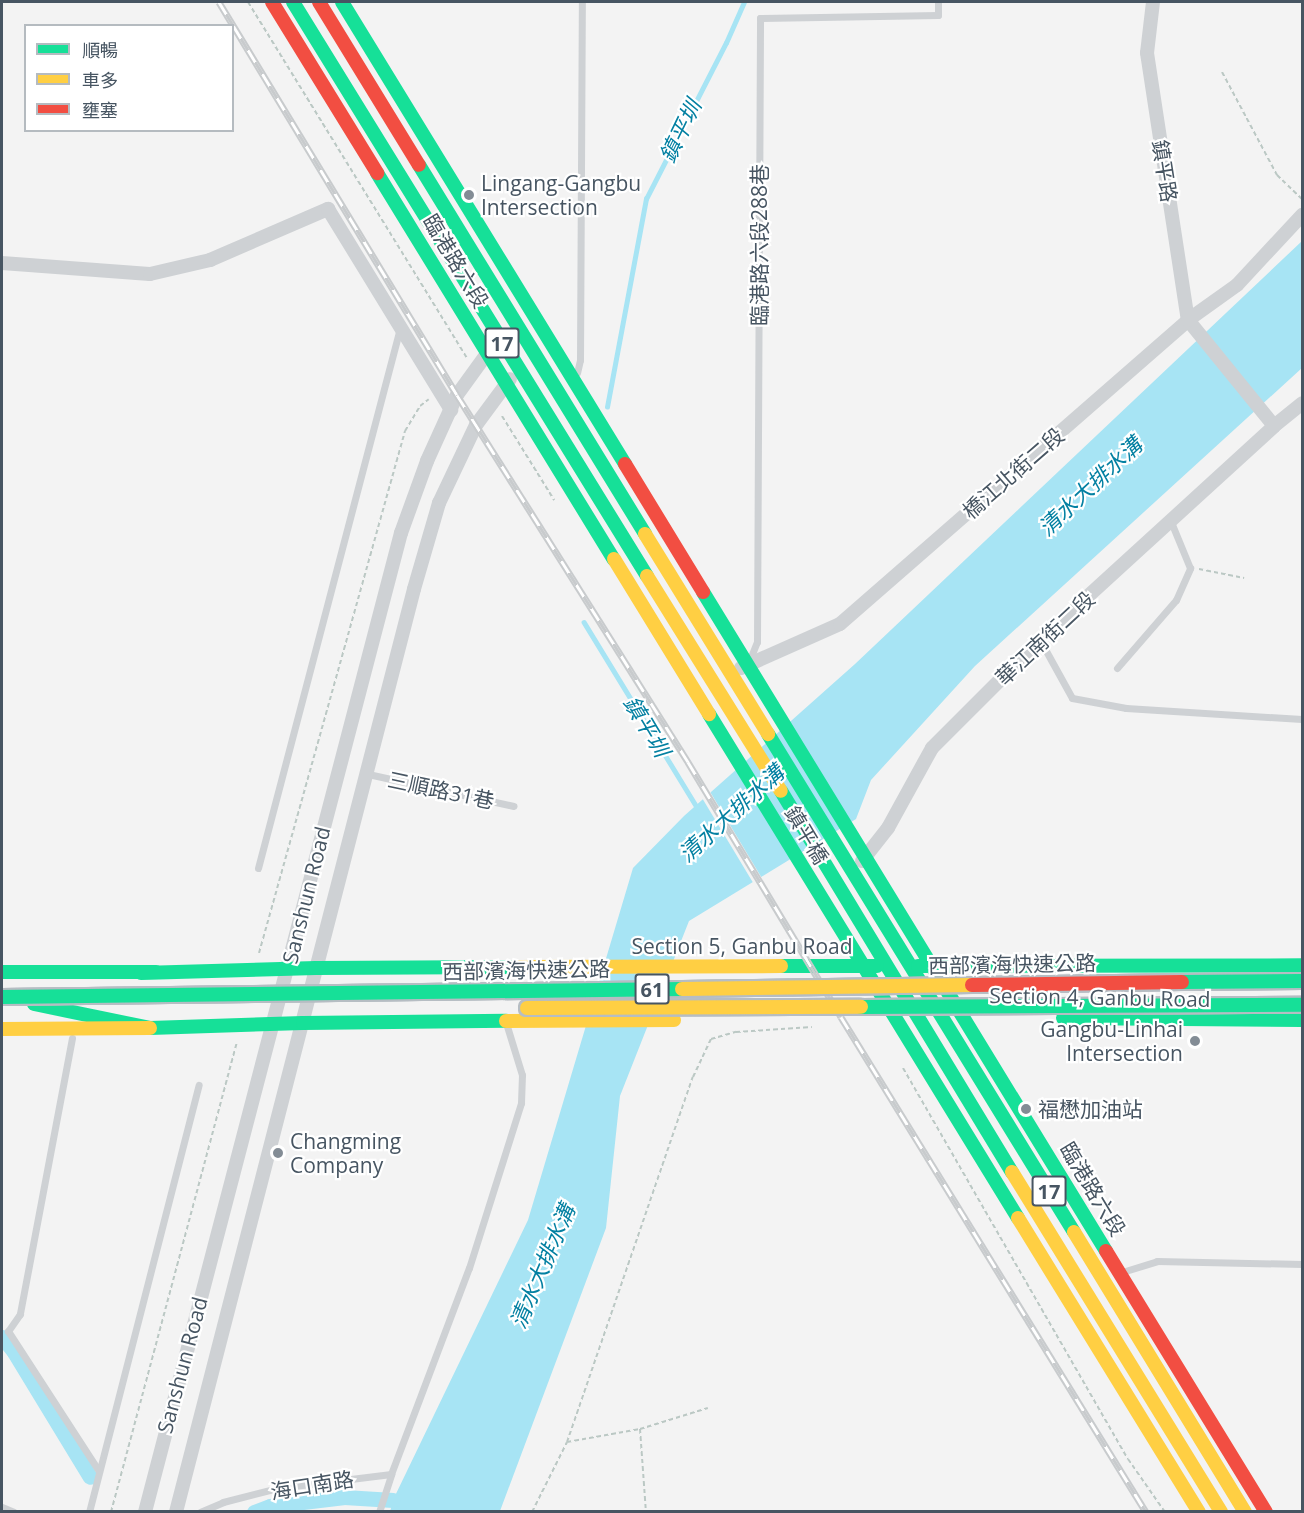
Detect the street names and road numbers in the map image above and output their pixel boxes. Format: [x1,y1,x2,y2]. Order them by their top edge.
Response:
street label: 鎮平路 [1148,138,1182,204]
street label: 臨港路六段288巷 [746,164,772,326]
street label: 臨港路六段 [418,210,494,312]
road number: 17 [484,326,520,360]
street label: 橋江北街二段 [957,422,1069,524]
street label: 華江南街二段 [990,586,1100,690]
street label: 三順路31巷 [386,766,496,814]
street label: 鎮平橋 [780,802,834,868]
street label: Sanshun Road [277,824,335,966]
street label: Section 5, Ganbu Road [631,933,853,959]
street label: 西部濱海快速公路 [928,950,1096,978]
street label: 西部濱海快速公路 [442,956,610,984]
road number: 61 [634,972,670,1006]
street label: Section 4, Ganbu Road [989,982,1211,1012]
street label: 臨港路六段 [1055,1138,1131,1240]
road number: 17 [1031,1174,1067,1208]
street label: Sanshun Road [152,1294,212,1436]
street label: 海口南路 [269,1466,355,1504]

